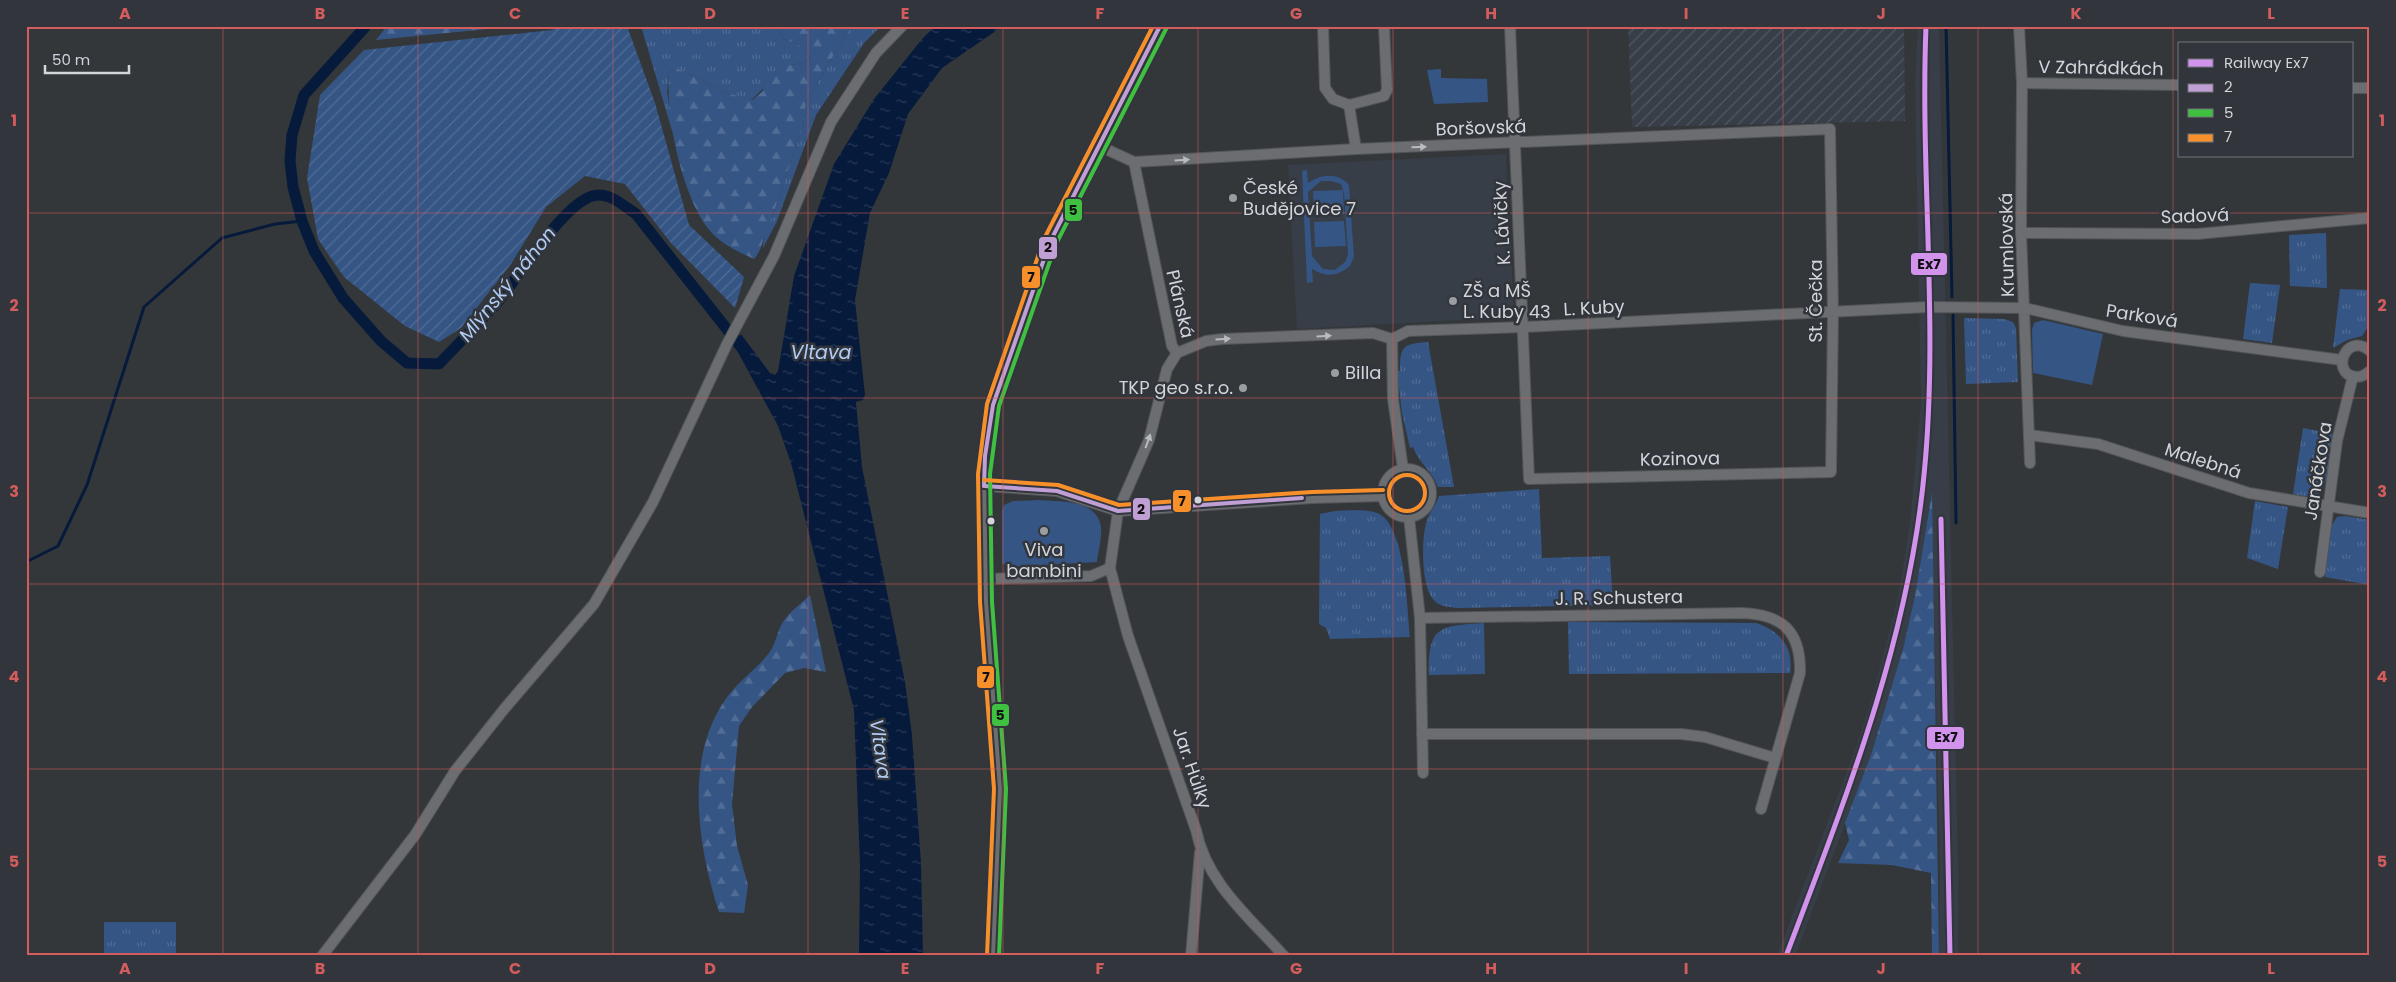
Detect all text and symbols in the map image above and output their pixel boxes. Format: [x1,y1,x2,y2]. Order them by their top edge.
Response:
text: A [119,2,131,25]
text: B [315,2,325,25]
text: C [509,2,521,25]
text: D [704,2,716,25]
text: E [901,2,909,25]
text: F [1096,2,1105,25]
text: G [1290,2,1302,25]
text: H [1485,2,1497,25]
text: I [1684,2,1688,25]
text: J [1876,2,1886,25]
text: K [2070,2,2082,25]
text: L [2267,2,2275,25]
scale bar [45,42,129,74]
legend [2178,42,2354,158]
text: 50 m [52,49,90,70]
text: Railway Ex7 [2224,52,2309,73]
street label: V Zahrádkách [2038,54,2164,81]
text: 2 [2224,76,2233,97]
text: 5 [2224,102,2233,123]
text: 1 [11,109,17,132]
text: 1 [2379,109,2385,132]
street label: Boršovská [1435,113,1527,142]
text: 7 [2224,126,2232,147]
one-way arrow [1411,142,1427,150]
one-way arrow [1175,155,1191,163]
place label: České Budějovice 7 [1243,175,1356,221]
street label: K. Lávičky [1487,180,1516,266]
marker: České Budějovice 7 [1227,192,1239,204]
street label: Krumlovská [1993,193,2020,297]
line badge: 5 [1064,198,1083,222]
text: 5 [1068,200,1078,220]
street label: Sadová [2160,202,2230,229]
water label: Mlýnský náhon [452,221,562,348]
line badge: 2 [1038,236,1058,260]
text: 2 [1044,237,1052,257]
line badge: Ex7 [1910,252,1948,276]
text: Ex7 [1917,254,1941,274]
street label: St. Čečka [1803,259,1828,343]
line badge: 7 [1021,265,1041,289]
text: 7 [1027,267,1035,287]
street label: Plánská [1161,267,1200,340]
place label: ZŠ a MŠ L. Kuby 43 [1463,278,1551,324]
street label: L. Kuby [1563,293,1625,322]
text: 2 [9,294,19,317]
text: 2 [2377,294,2387,317]
marker: ZŠ a MŠ L. Kuby 43 [1447,295,1459,307]
street label: Parková [2104,297,2180,334]
one-way arrow [1317,332,1333,340]
one-way arrow [1216,335,1232,343]
water label: Vltava [791,339,852,366]
place label: Billa [1345,360,1382,385]
marker: Billa [1329,367,1341,379]
place label: TKP geo s.r.o. [1119,375,1233,400]
marker: TKP geo s.r.o. [1237,382,1249,394]
street label: Janáčkova [2297,420,2338,522]
one-way arrow [1144,433,1152,448]
street label: Malebná [2162,436,2245,485]
street label: Kozinova [1640,445,1720,472]
text: 3 [9,480,19,503]
text: 3 [2377,480,2387,503]
line badge: 7 [1172,489,1192,513]
text: 7 [1178,491,1186,511]
unlabelled marker [1193,495,1203,505]
line badge: 2 [1132,497,1151,521]
text: 2 [1137,499,1145,519]
unlabelled marker [986,516,996,526]
marker: Viva bambini [1038,525,1050,537]
place label: Viva bambini [1006,537,1082,583]
street label: J. R. Schustera [1555,584,1683,611]
text: 4 [9,665,20,688]
line badge: 7 [976,665,995,689]
text: 4 [2377,665,2388,688]
text: 7 [982,667,990,687]
line badge: 5 [991,703,1010,727]
text: 5 [995,705,1005,725]
water label: Vltava [863,717,898,781]
street label: Jar. Hůlky [1167,724,1218,812]
line badge: Ex7 [1926,726,1965,750]
text: Ex7 [1934,727,1958,747]
text: 5 [9,850,19,873]
text: 5 [2377,850,2387,873]
text: A [119,957,131,980]
text: B [315,957,325,980]
text: C [509,957,521,980]
text: D [704,957,716,980]
text: E [901,957,909,980]
text: F [1096,957,1105,980]
text: G [1290,957,1302,980]
text: H [1485,957,1497,980]
text: I [1684,957,1688,980]
text: J [1876,957,1886,980]
text: K [2070,957,2082,980]
text: L [2267,957,2275,980]

